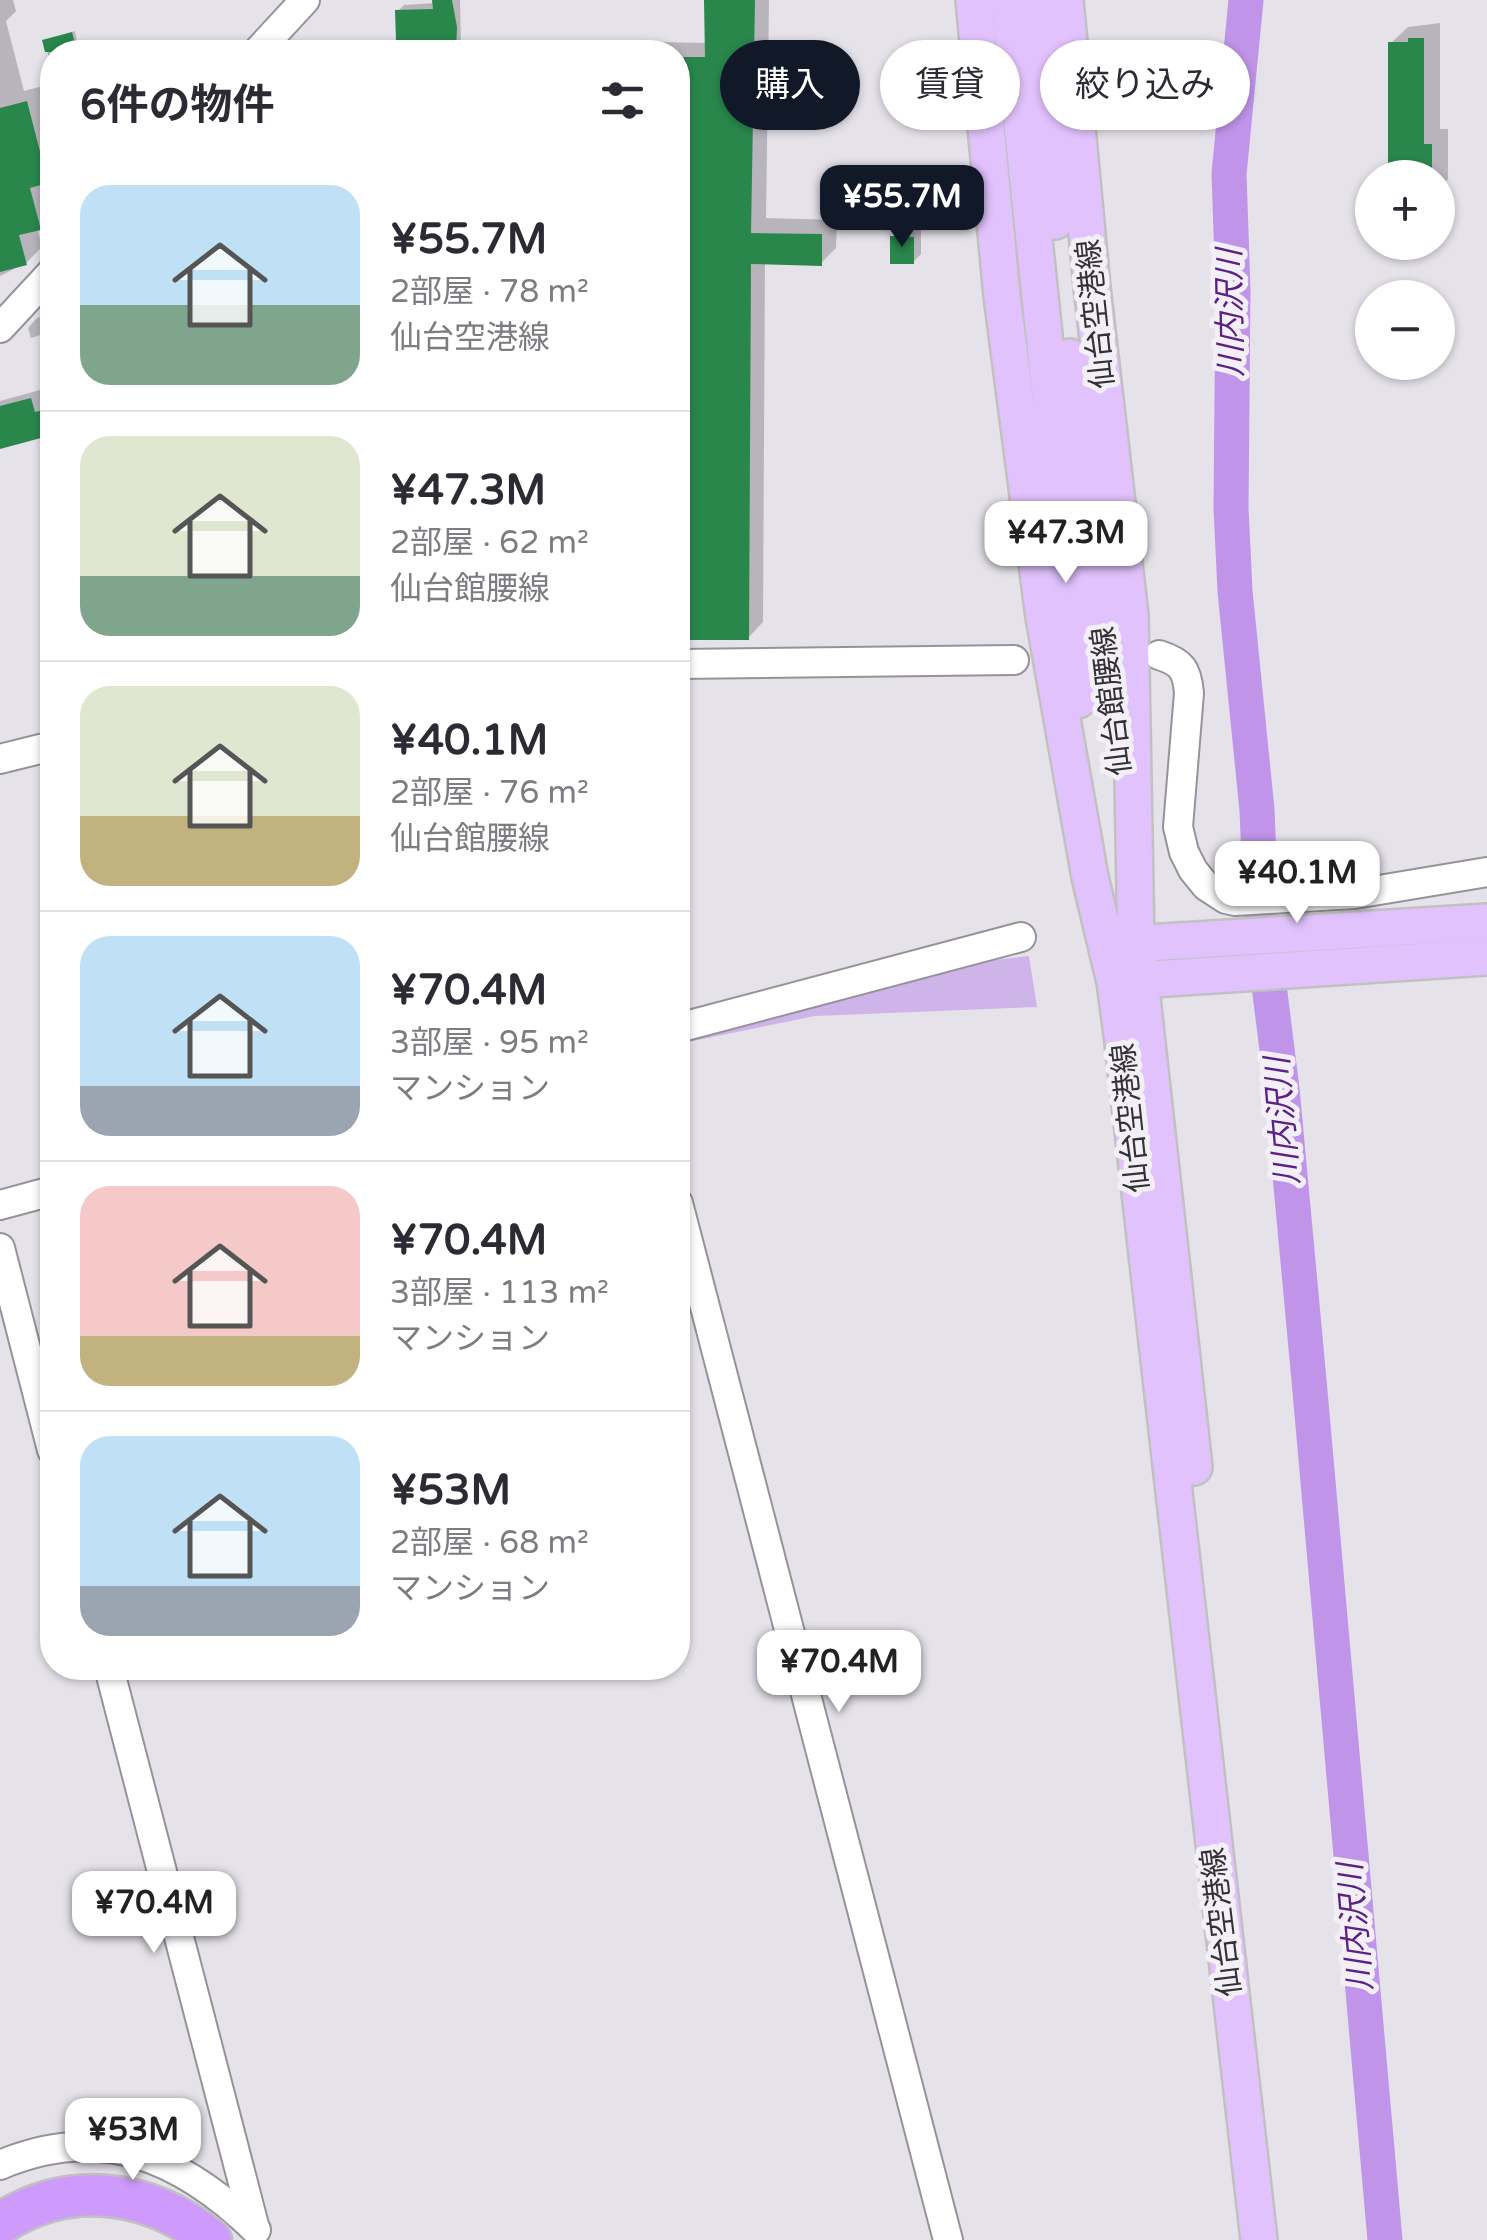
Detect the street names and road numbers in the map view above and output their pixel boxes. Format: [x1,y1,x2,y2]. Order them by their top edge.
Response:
street label: 仙台空港線 [1070,237,1122,391]
street label: 仙台館腰線 [1084,624,1140,778]
street label: 仙台空港線 [1105,1041,1157,1195]
street label: 仙台空港線 [1194,1845,1250,1999]

